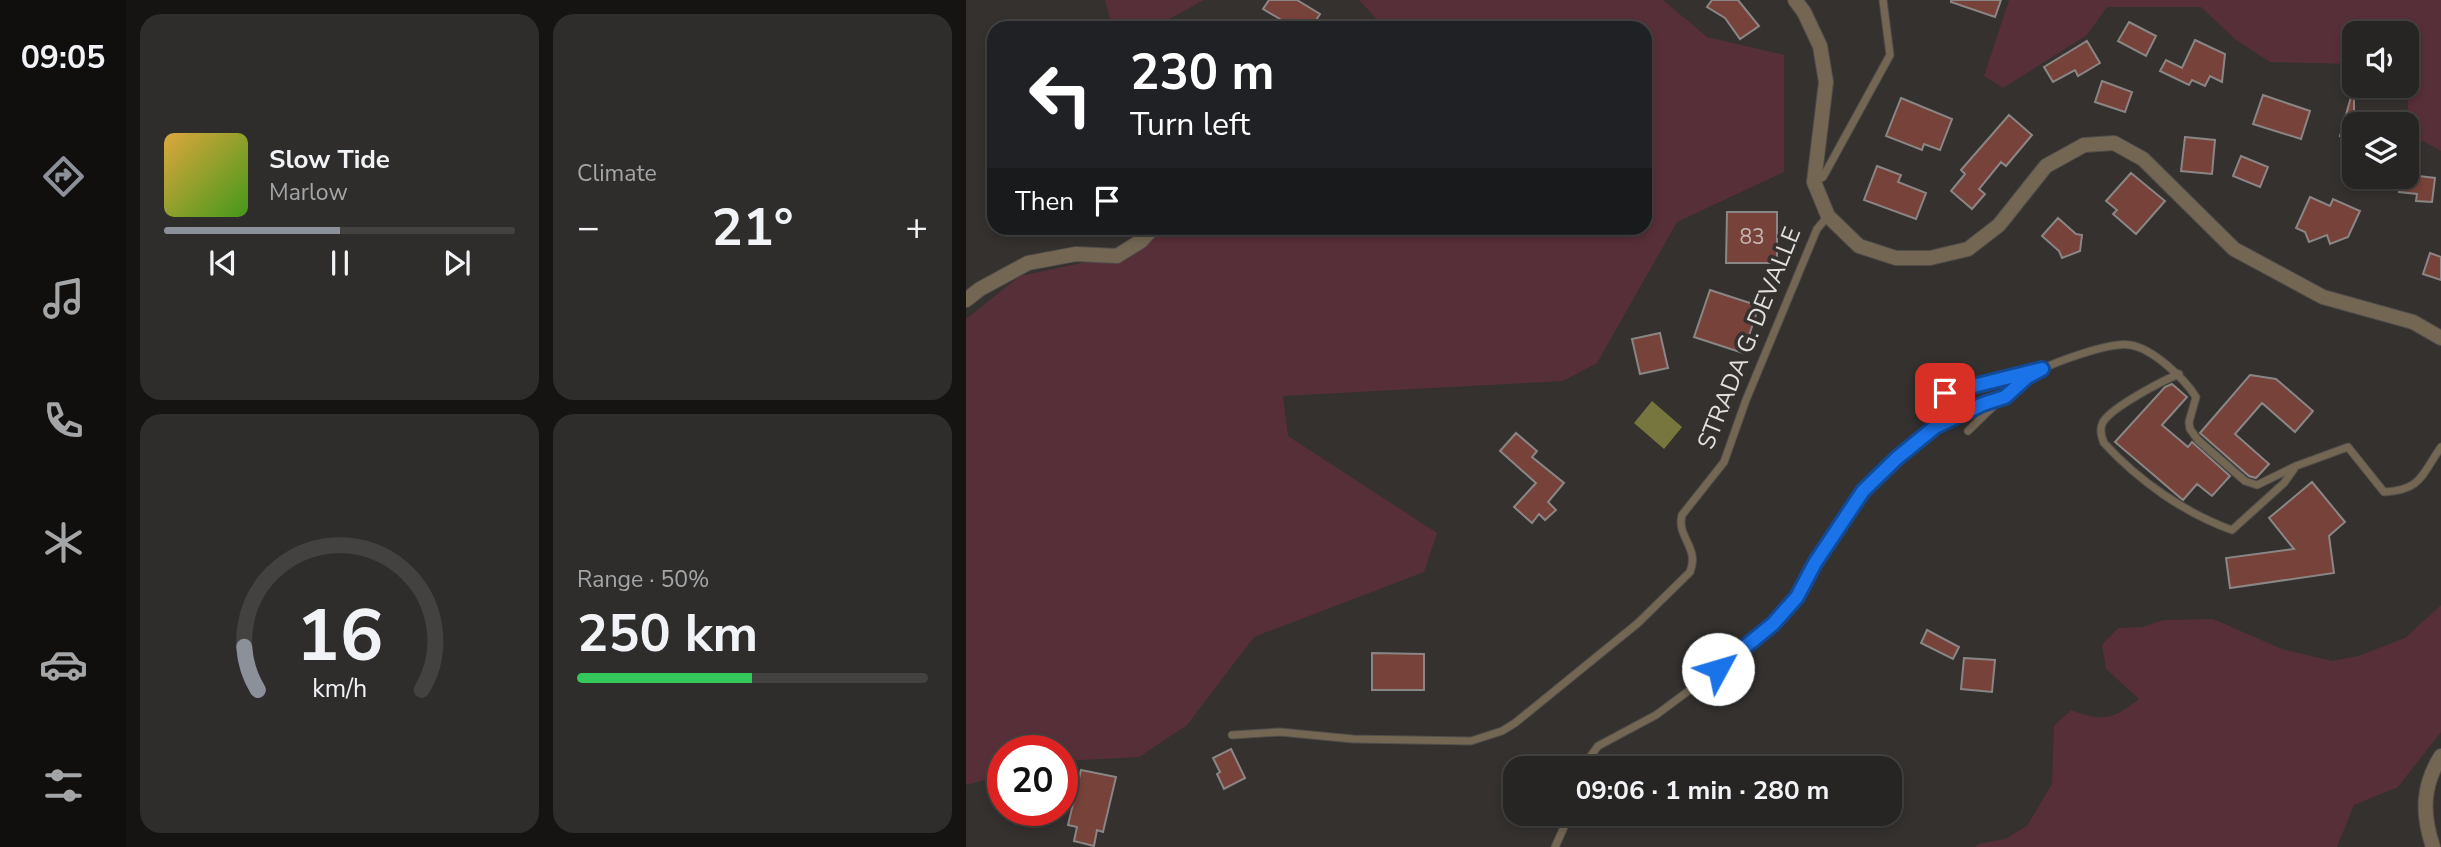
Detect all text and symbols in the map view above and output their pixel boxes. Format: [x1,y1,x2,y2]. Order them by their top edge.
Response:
map controls [2342,21,2419,189]
button: sound [2342,21,2419,98]
text: 09:05 [21,36,105,79]
text: 230 m [1130,39,1274,106]
icon: left [1015,49,1106,140]
text: Turn left [1130,103,1250,146]
button: layers [2342,112,2419,189]
text: Slow Tide [269,142,390,177]
icon: directions [39,152,88,201]
text: Climate [577,158,657,189]
text: Marlow [269,177,348,208]
icon: arrive [1088,182,1126,220]
text: Then [1015,184,1074,219]
text: 21° [711,192,794,263]
text: − [577,202,600,253]
text: + [905,202,928,253]
street label: STRADA G. DEVALLE [1690,222,1808,454]
house number: 83 [1739,223,1765,251]
icon: previous [204,244,242,282]
icon: pause [321,244,359,282]
icon: next [438,244,476,282]
icon: music [39,274,88,323]
pin [1915,363,1975,423]
icon: arrive [1926,374,1964,412]
icon: phone [39,396,88,445]
icon: climate [39,518,88,567]
text: Range · 50% [577,564,709,595]
text: 16 [296,586,383,686]
text: 250 km [577,598,758,669]
position arrow [1681,632,1755,706]
icon: car [39,640,88,689]
text: km/h [312,671,367,705]
speed limit sign: 20 [987,735,1078,826]
icon: filters [39,761,88,810]
text: 09:06 · 1 min · 280 m [1576,773,1829,808]

